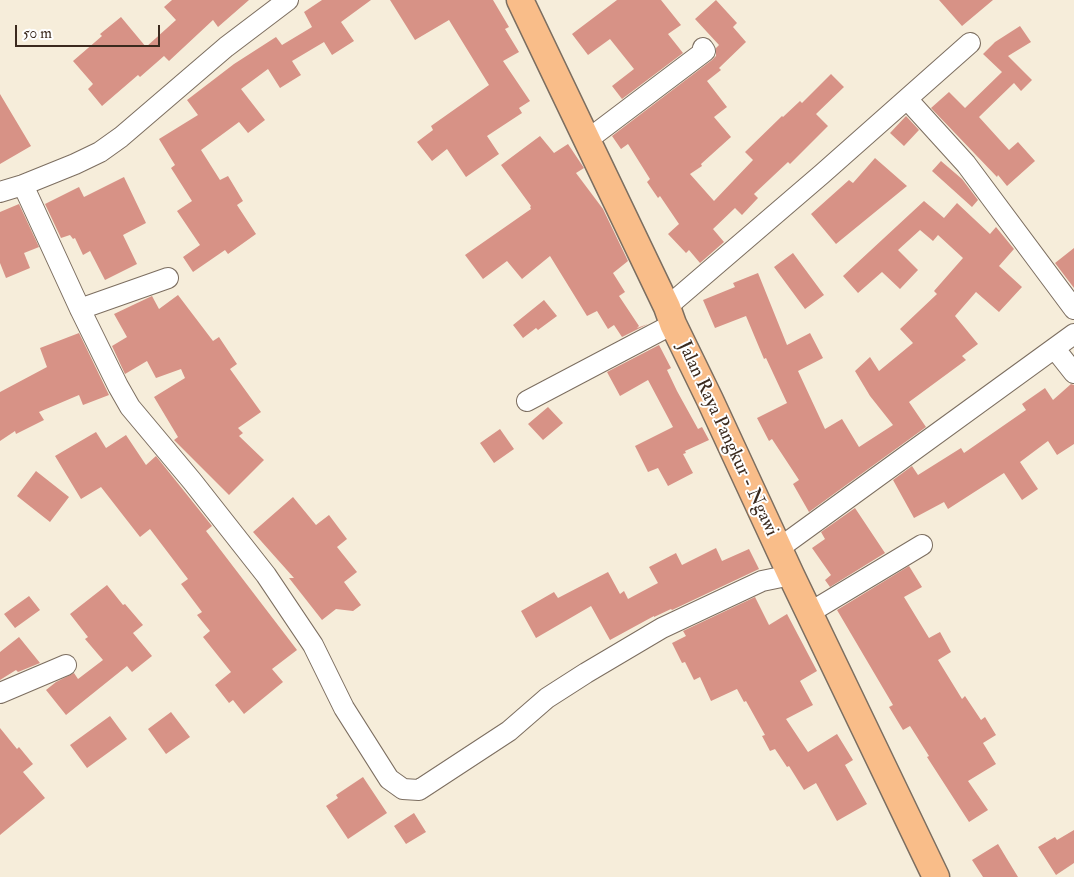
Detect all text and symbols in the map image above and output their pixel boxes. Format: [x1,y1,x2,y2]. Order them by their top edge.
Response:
scale bar [18,15,162,47]
text: 50 m [23,24,52,43]
street label: Jalan Raya Pangkur - Ngawi [672,338,782,540]

